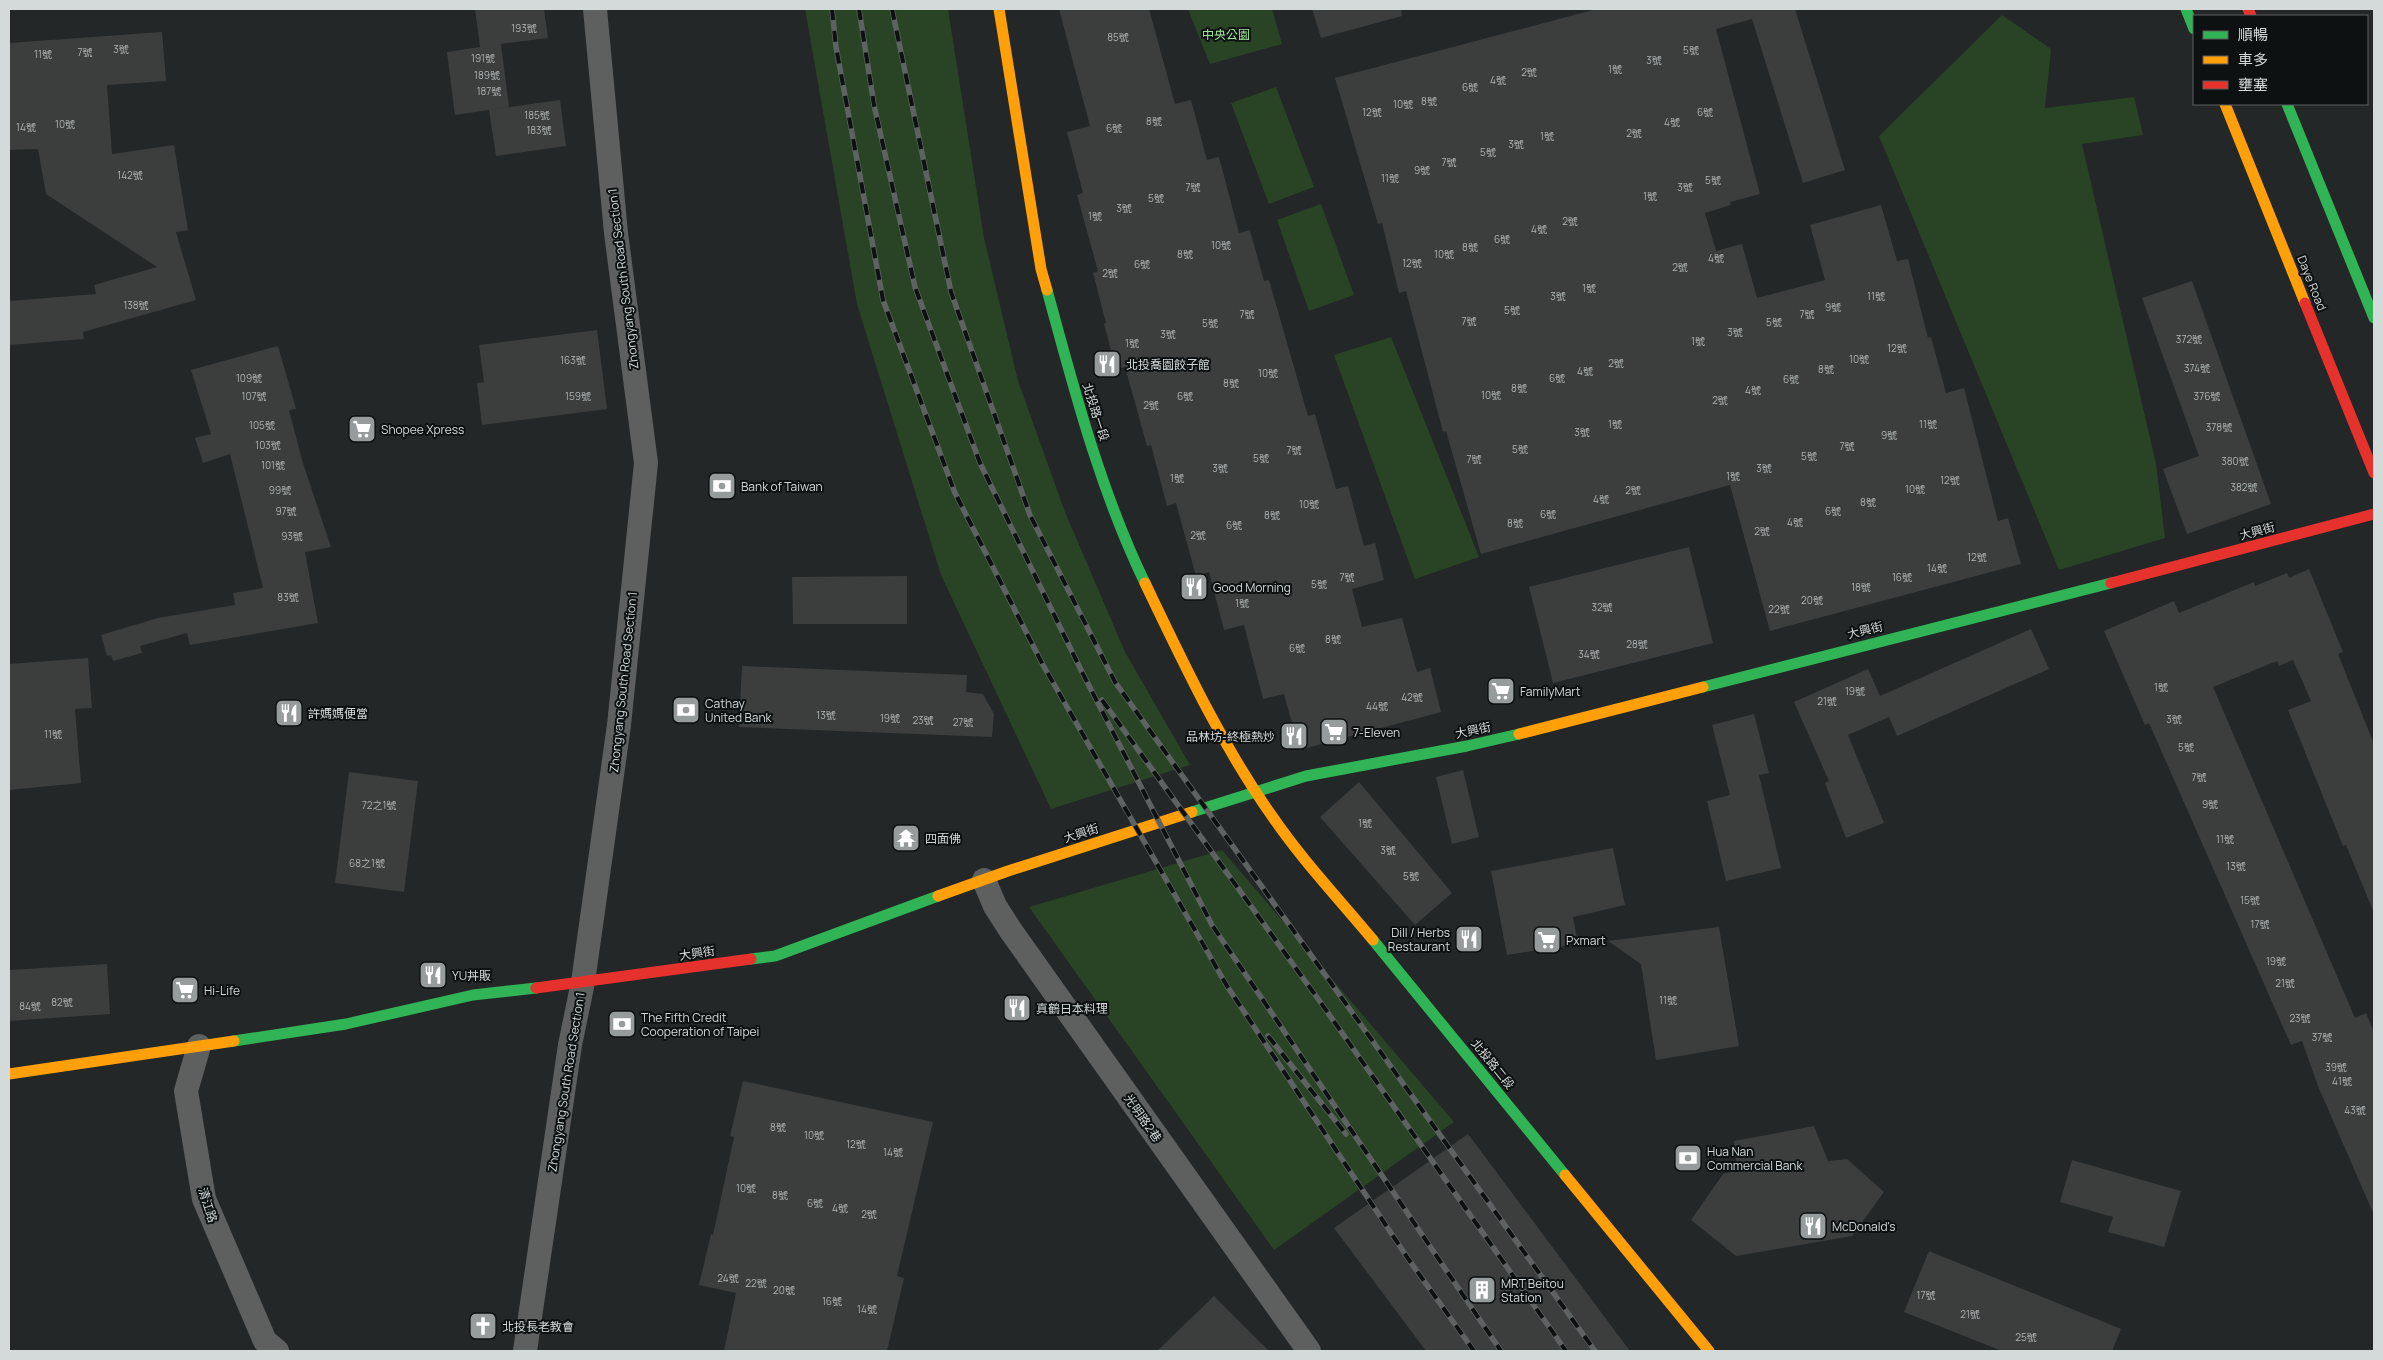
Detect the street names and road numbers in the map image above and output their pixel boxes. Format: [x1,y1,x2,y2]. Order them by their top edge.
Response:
street label: Zhongyang South Road Section 1 [603,188,643,370]
street label: Daye Road [2293,253,2331,313]
street label: 北投路一段 [1079,381,1113,443]
street label: 大興街 [2237,518,2277,544]
street label: Zhongyang South Road Section 1 [605,591,641,773]
street label: 大興街 [1845,617,1885,643]
street label: 大興街 [1454,718,1492,742]
street label: 大興街 [1061,819,1101,847]
street label: 大興街 [678,942,716,964]
street label: Zhongyang South Road Section 1 [543,991,589,1173]
street label: 北投路二段 [1468,1035,1518,1093]
street label: 光明路2巷 [1120,1091,1166,1145]
street label: 清江路 [194,1185,222,1225]

